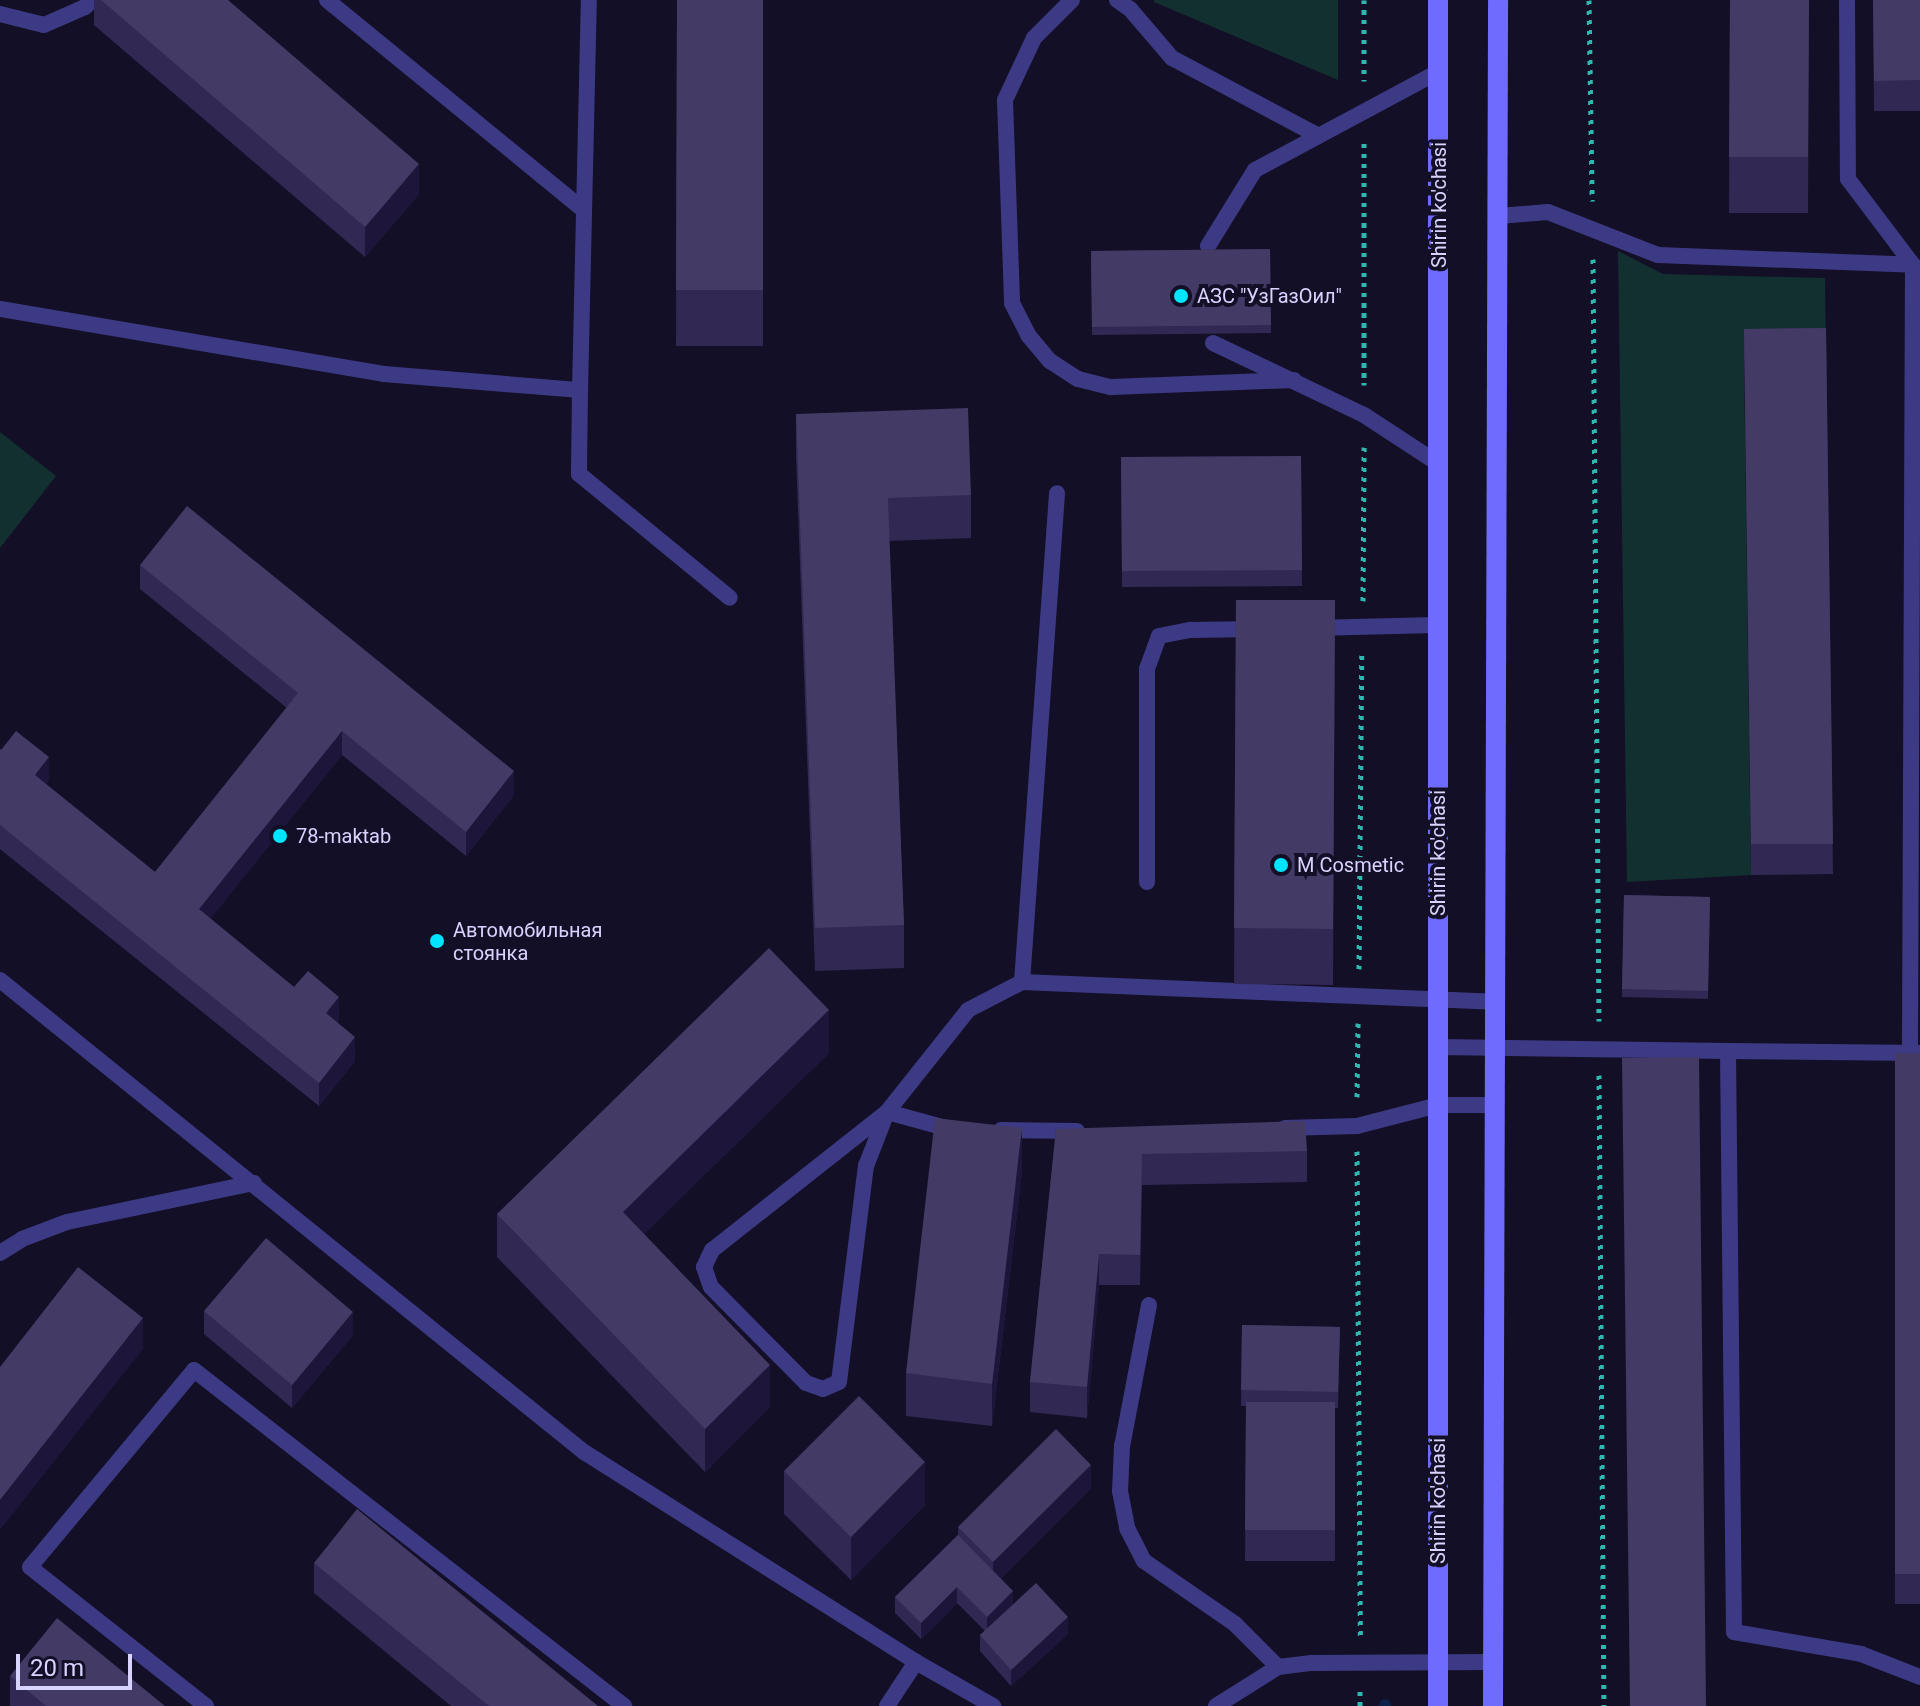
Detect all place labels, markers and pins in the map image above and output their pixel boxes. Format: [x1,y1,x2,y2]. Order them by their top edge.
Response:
place label: АЗС "УзГазОил" [1197,284,1342,308]
marker: АЗС "УзГазОил" [1172,287,1190,305]
place label: 78-maktab [296,824,391,848]
marker: 78-maktab [271,827,289,845]
place label: M Cosmetic [1297,853,1404,877]
marker: M Cosmetic [1272,856,1290,874]
place label: Автомобильная стоянка [453,918,602,965]
marker: Автомобильная стоянка [428,932,446,950]

